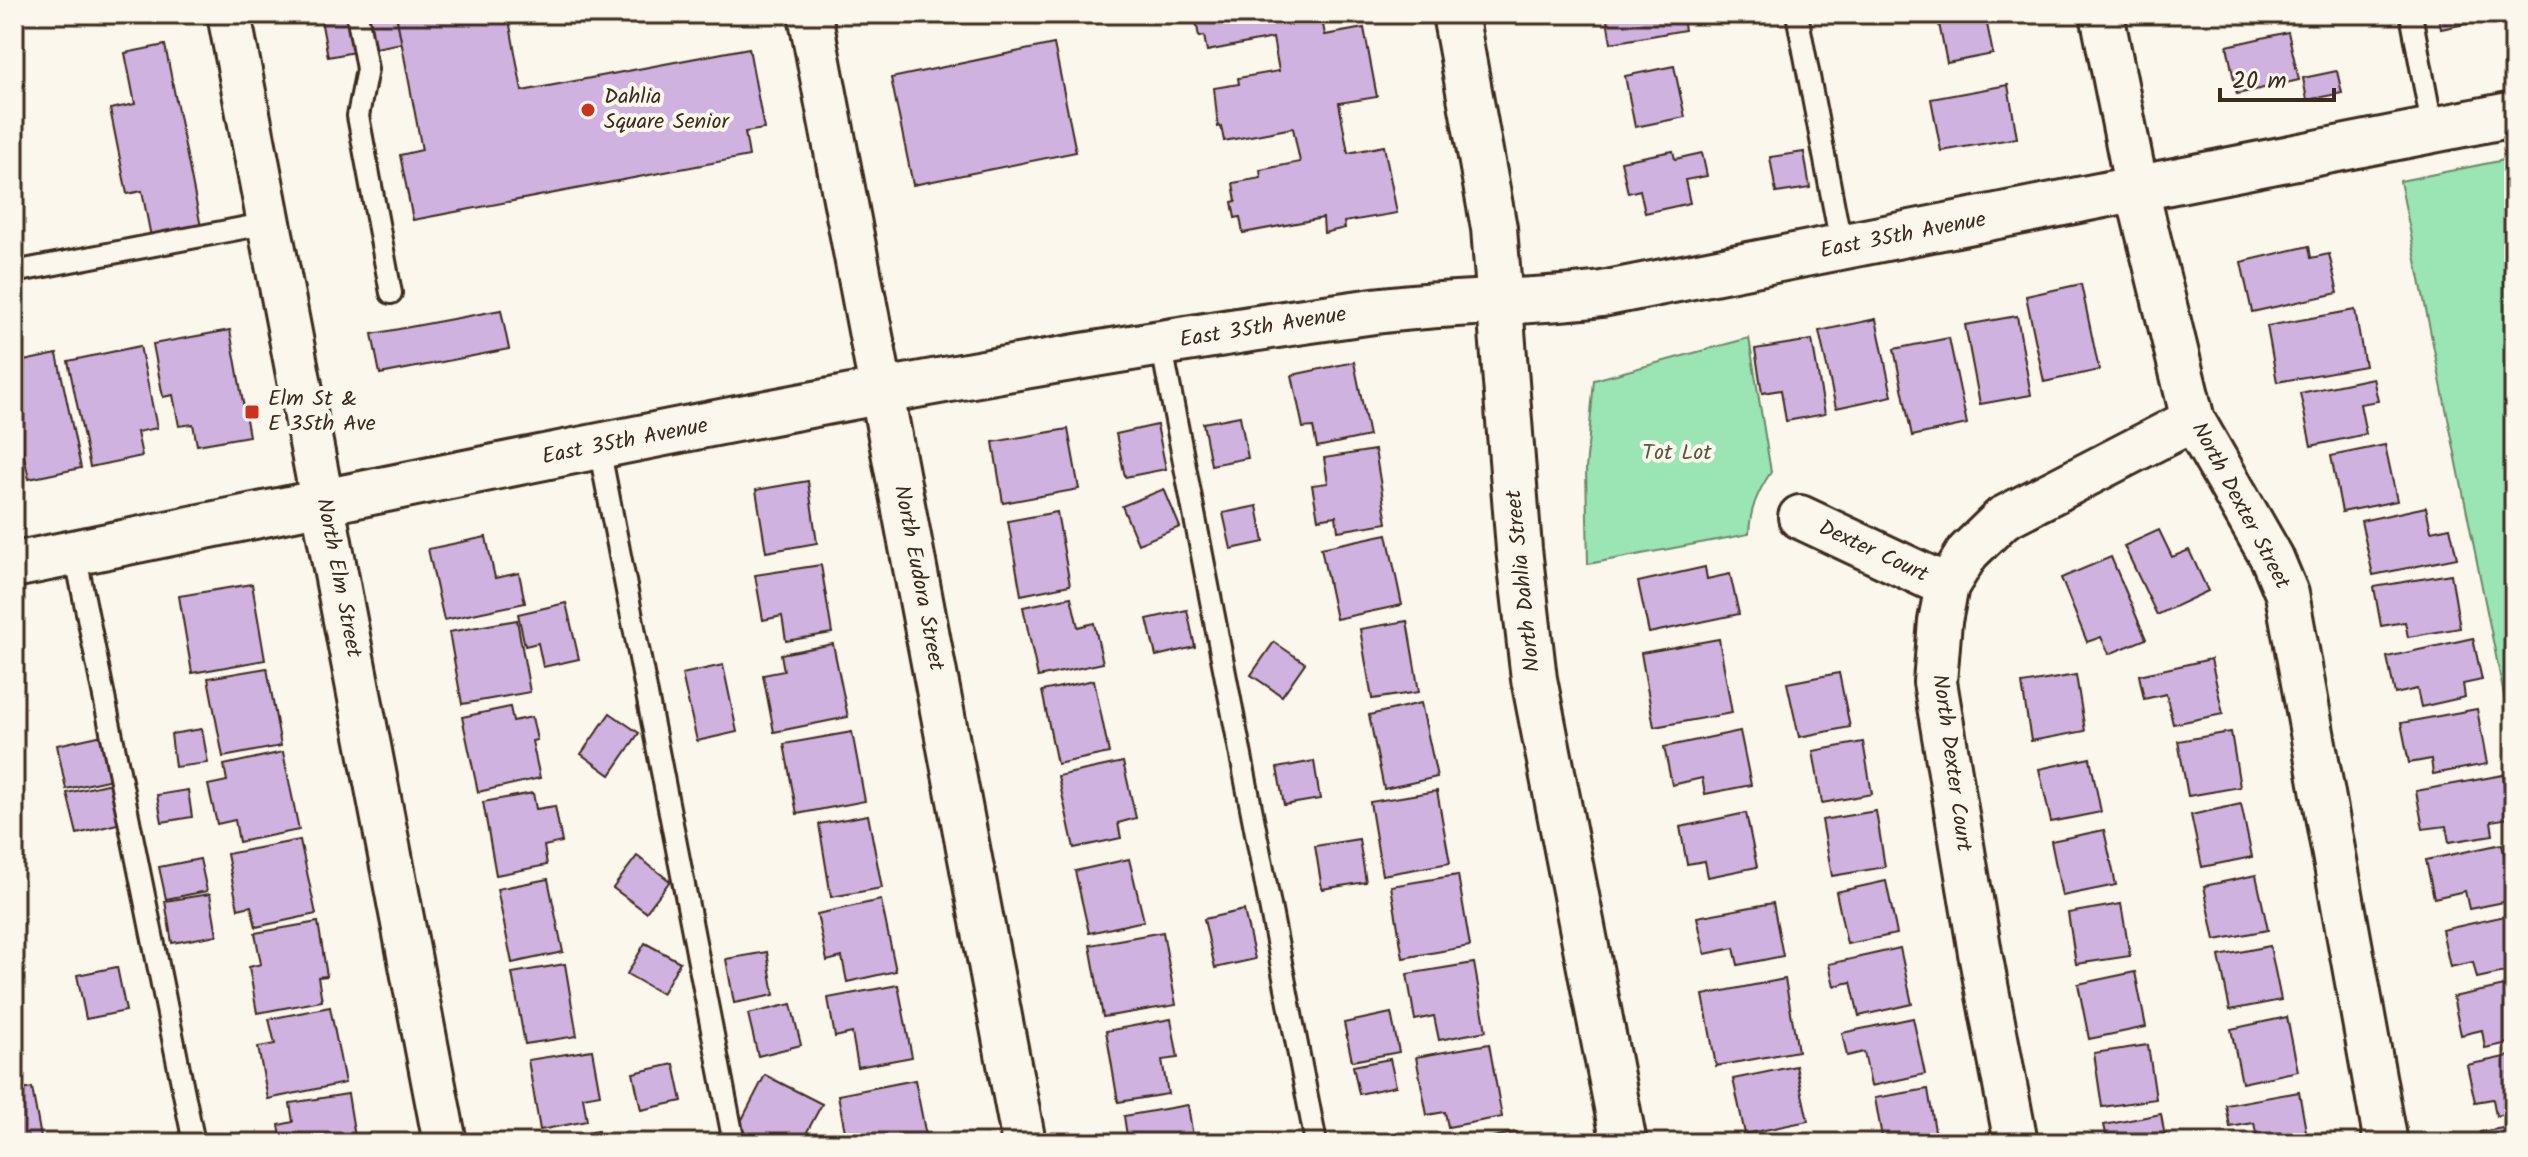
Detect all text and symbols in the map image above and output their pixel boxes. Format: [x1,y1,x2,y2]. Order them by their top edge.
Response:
scale bar [2220,52,2334,102]
text: 20 m [2232,62,2287,101]
place label: Dahlia Square Senior [604,80,731,140]
marker: Dahlia Square Senior [579,101,597,119]
street label: East 35th Avenue [1817,203,1989,269]
street label: East 35th Avenue [1177,298,1349,358]
place label: Elm St & E 35th Ave [268,382,376,442]
marker: Elm St & E 35th Ave [243,403,261,421]
street label: East 35th Avenue [539,409,711,475]
street label: North Dexter Street [2181,416,2299,596]
park label: Tot Lot [1642,436,1712,471]
street label: North Eudora Street [883,482,953,674]
street label: North Dahlia Street [1497,488,1551,674]
street label: North Elm Street [305,495,371,661]
street label: Dexter Court [1812,511,1934,593]
street label: North Dexter Court [1921,672,1981,854]

